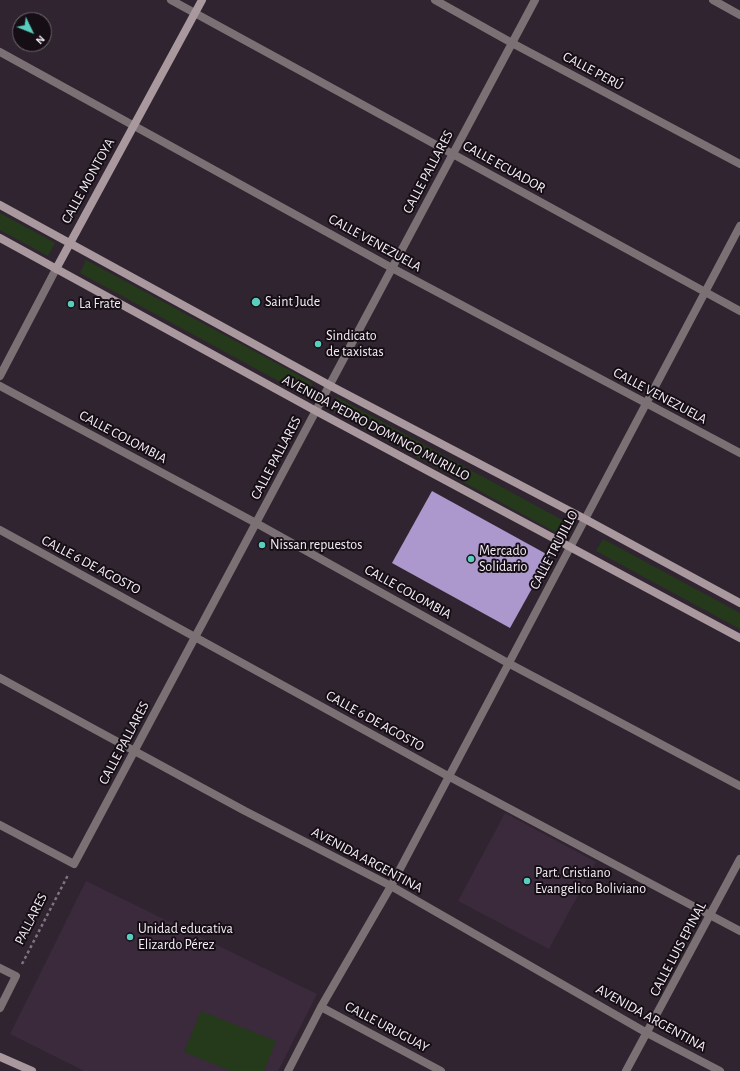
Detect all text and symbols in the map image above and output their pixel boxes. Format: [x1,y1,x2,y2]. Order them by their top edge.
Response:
north arrow [12,12,52,52]
text: N [34,33,47,46]
street label: CALLE PERÚ [560,48,626,94]
street label: CALLE PALLARES [399,128,457,216]
street label: CALLE MONTOYA [58,135,118,227]
street label: CALLE ECUADOR [460,137,548,197]
street label: CALLE VENEZUELA [326,210,424,276]
place label: Saint Jude [265,294,320,310]
place label: La Frate [79,296,121,312]
marker: Saint Jude [250,296,262,308]
marker: La Frate [66,299,76,309]
place label: Sindicato de taxistas [326,328,384,360]
marker: Sindicato de taxistas [313,339,323,349]
street label: CALLE VENEZUELA [610,364,710,428]
street label: AVENIDA PEDRO DOMINGO MURILLO [279,371,473,485]
street label: CALLE COLOMBIA [76,407,170,467]
street label: CALLE PALLARES [247,414,305,502]
street label: CALLE TRUJILLO [526,508,582,592]
street label: CALLE 6 DE AGOSTO [39,532,143,598]
place label: Nissan repuestos [270,537,362,553]
marker: Nissan repuestos [257,540,267,550]
place label: Mercado Solidario [479,543,527,576]
marker: Mercado Solidario [466,554,476,564]
street label: CALLE COLOMBIA [362,561,454,623]
street label: CALLE 6 DE AGOSTO [323,687,427,755]
street label: CALLE PALLARES [95,699,153,787]
street label: AVENIDA ARGENTINA [309,824,425,896]
place label: Part. Cristiano Evangelico Boliviano [535,865,646,898]
marker: Part. Cristiano Evangelico Boliviano [522,876,532,886]
street label: PALLARES [11,890,51,948]
street label: CALLE LUIS EPINAL [646,899,710,999]
place label: Unidad educativa Elizardo Pérez [138,921,233,954]
marker: Unidad educativa Elizardo Pérez [125,932,135,942]
street label: AVENIDA ARGENTINA [593,981,709,1055]
street label: CALLE URUGUAY [342,998,432,1056]

